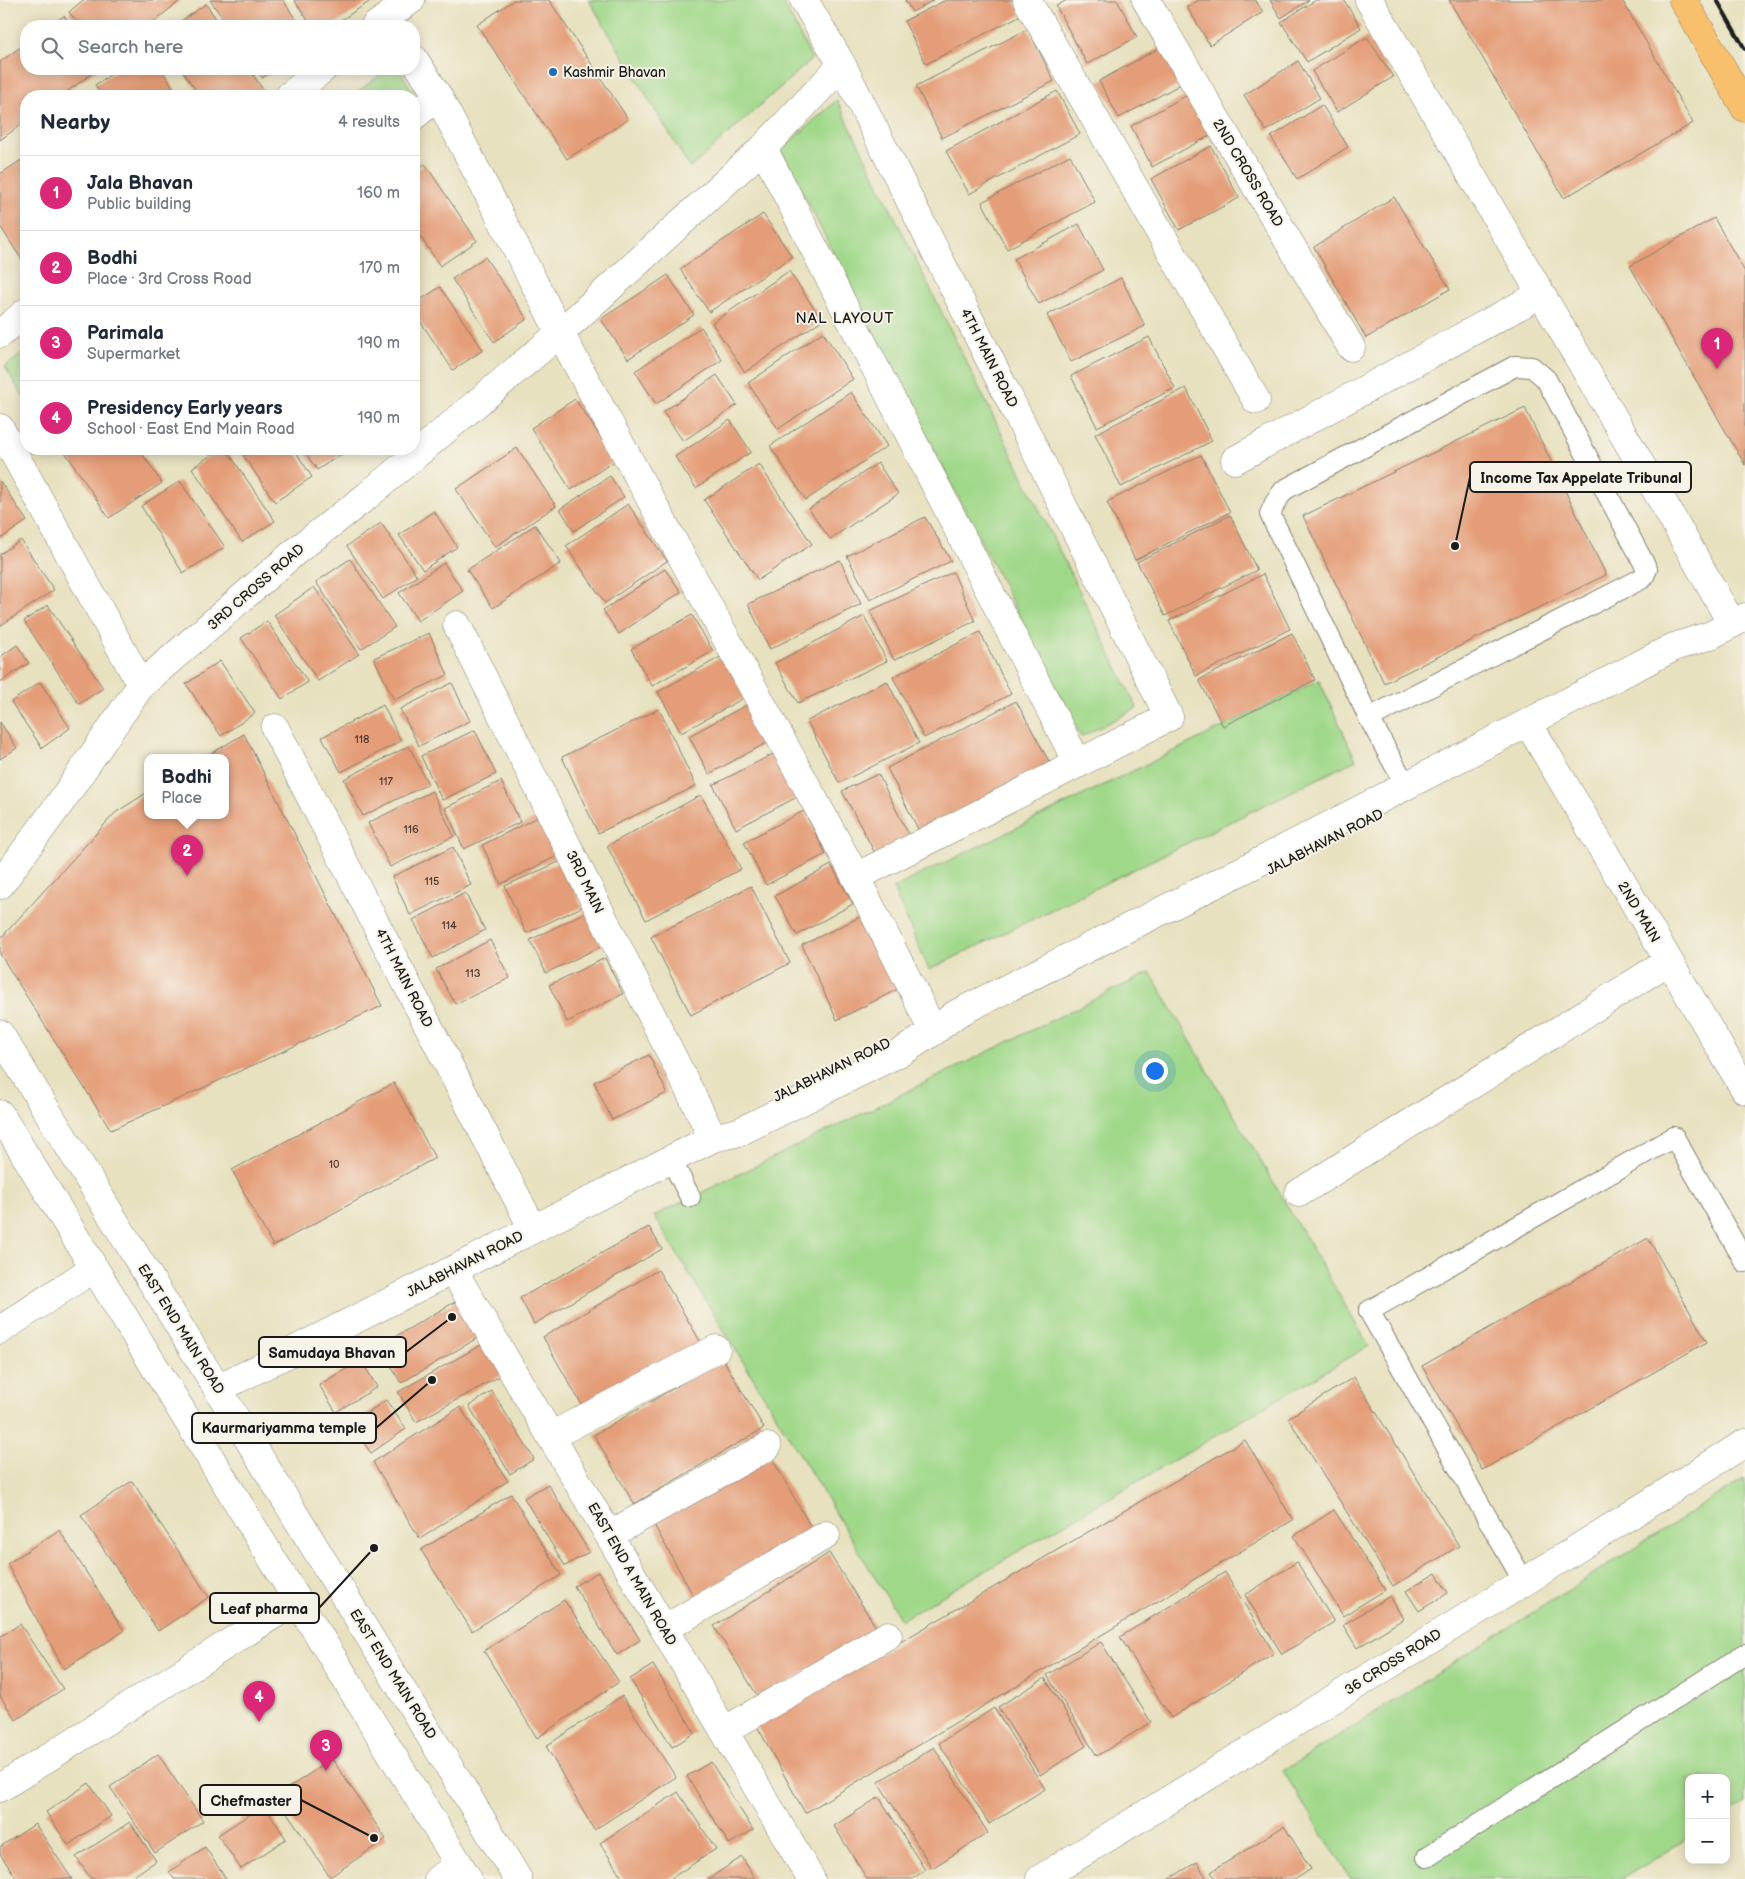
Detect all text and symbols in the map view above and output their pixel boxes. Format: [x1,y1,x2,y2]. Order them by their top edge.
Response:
search box [20,20,420,75]
icon: search [38,34,66,62]
text: Search here [78,36,183,59]
place label: Kashmir Bhavan [563,64,666,81]
marker: Kashmir Bhavan [547,66,559,78]
text: Nearby [40,110,110,135]
text: 4 results [338,113,400,132]
street label: 2ND CROSS ROAD [1209,116,1287,230]
text: Jala Bhavan [87,172,193,195]
text: 1 [53,184,59,203]
text: 160 m [357,184,400,203]
text: Public building [87,195,191,214]
text: Bodhi [87,247,137,270]
text: 2 [51,259,61,278]
text: 170 m [359,259,400,278]
text: Place · 3rd Cross Road [87,270,252,289]
street label: 4TH MAIN ROAD [957,305,1021,411]
district label: NAL LAYOUT [796,309,894,328]
text: Parimala [87,322,164,345]
pin: 1 [1701,328,1733,369]
text: 3 [51,334,61,353]
text: 190 m [358,334,400,353]
text: Supermarket [87,345,180,364]
text: Presidency Early years [87,397,283,420]
text: 4 [51,409,61,428]
text: 190 m [358,409,400,428]
text: School · East End Main Road [87,420,295,439]
callout: Income Tax Appelate Tribunal [1470,462,1691,492]
text: Income Tax Appelate Tribunal [1480,469,1682,488]
street label: 3RD CROSS ROAD [204,540,308,634]
house number: 118 [355,733,369,746]
popup [144,754,229,819]
text: Bodhi [161,766,212,789]
house number: 117 [379,775,394,788]
text: Place [161,789,202,808]
street label: JALABHAVAN ROAD [1264,805,1386,879]
house number: 116 [403,823,419,836]
pin: 2 [171,835,203,876]
street label: 3RD MAIN [562,848,608,916]
house number: 115 [425,875,439,888]
street label: 2ND MAIN [1614,878,1664,946]
house number: 114 [441,919,457,932]
street label: 4TH MAIN ROAD [372,925,436,1031]
house number: 113 [465,967,481,980]
street label: JALABHAVAN ROAD [771,1034,893,1106]
your location [1142,1058,1168,1084]
house number: 10 [329,1158,340,1171]
street label: JALABHAVAN ROAD [404,1227,526,1301]
street label: EAST END MAIN ROAD [134,1261,228,1397]
callout: Samudaya Bhavan [259,1337,406,1367]
text: Samudaya Bhavan [269,1344,395,1363]
callout: Kaurmariyamma temple [192,1413,376,1443]
text: Kaurmariyamma temple [202,1419,367,1438]
street label: EAST END A MAIN ROAD [584,1499,680,1649]
callout: Leaf pharma [210,1593,319,1623]
text: Leaf pharma [220,1600,308,1619]
street label: EAST END MAIN ROAD [346,1606,440,1742]
street label: 36 CROSS ROAD [1341,1625,1445,1699]
pin: 4 [243,1681,275,1722]
pin: 3 [310,1730,342,1771]
map controls [1685,1774,1730,1864]
button: + [1685,1774,1730,1819]
callout: Chefmaster [200,1785,301,1815]
text: Chefmaster [210,1792,293,1811]
button: − [1685,1819,1730,1864]

